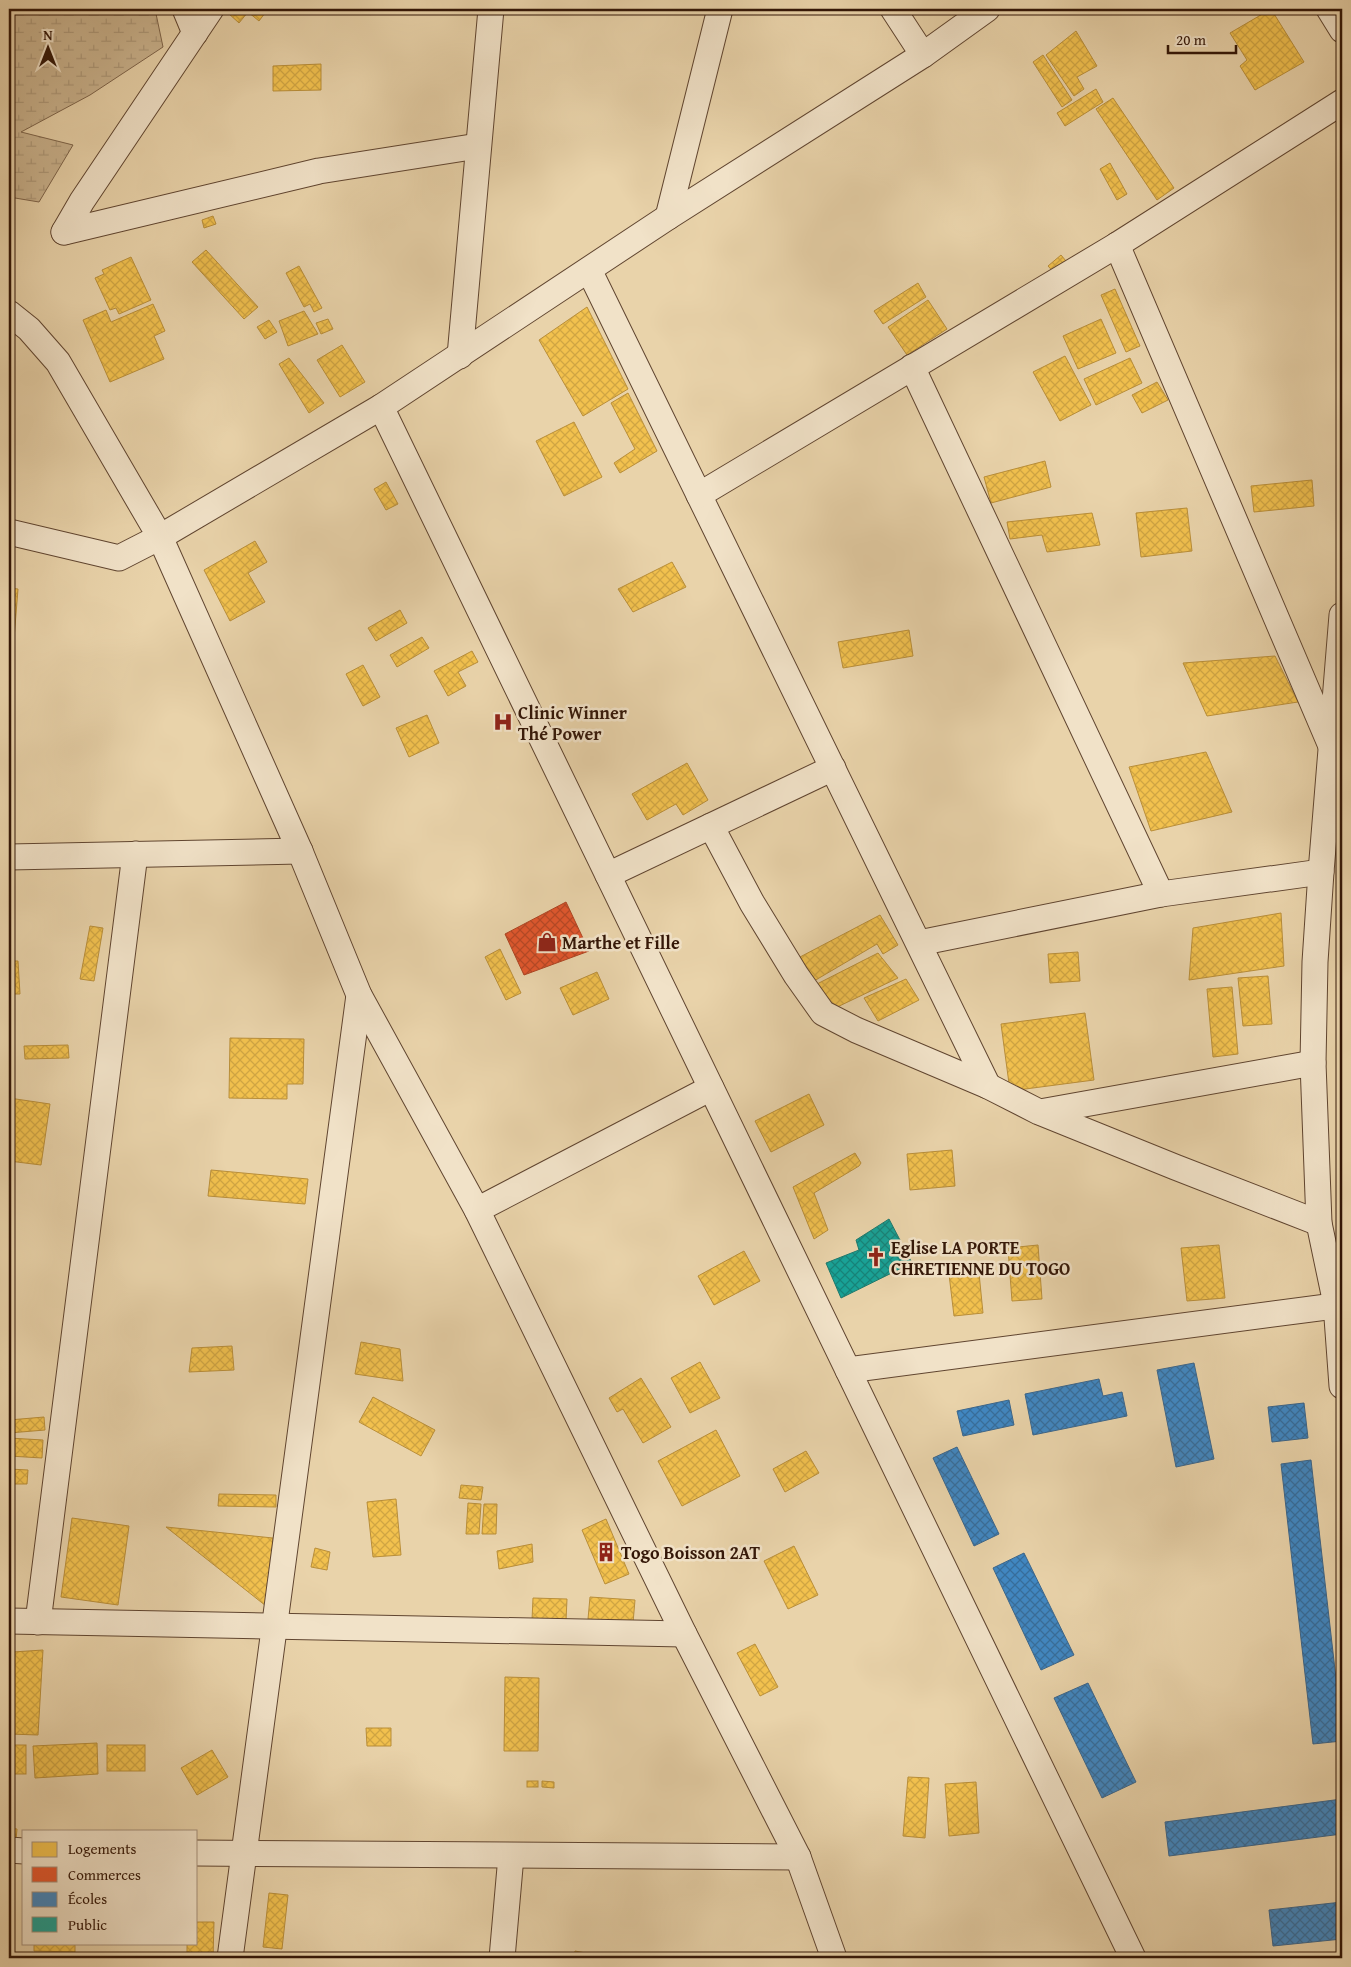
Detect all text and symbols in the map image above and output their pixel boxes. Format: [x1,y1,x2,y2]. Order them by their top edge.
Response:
north arrow [22,22,72,72]
scale bar [1168,22,1236,54]
text: N [43,25,53,45]
text: 20 m [1176,29,1207,50]
place label: Clinic Winner Thé Power [518,699,628,747]
hospital icon: Clinic Winner Thé Power [492,711,514,733]
place label: Marthe et Fille [562,929,680,956]
shop icon: Marthe et Fille [536,931,558,953]
place label: Eglise LA PORTE CHRETIENNE DU TOGO [891,1234,1070,1282]
church icon: Eglise LA PORTE CHRETIENNE DU TOGO [865,1246,887,1268]
place label: Togo Boisson 2AT [621,1539,760,1566]
building icon: Togo Boisson 2AT [595,1541,617,1563]
legend [22,1830,198,1944]
text: Logements [68,1838,136,1859]
text: Commerces [68,1864,141,1885]
text: Écoles [68,1888,107,1909]
text: Public [68,1914,107,1935]

